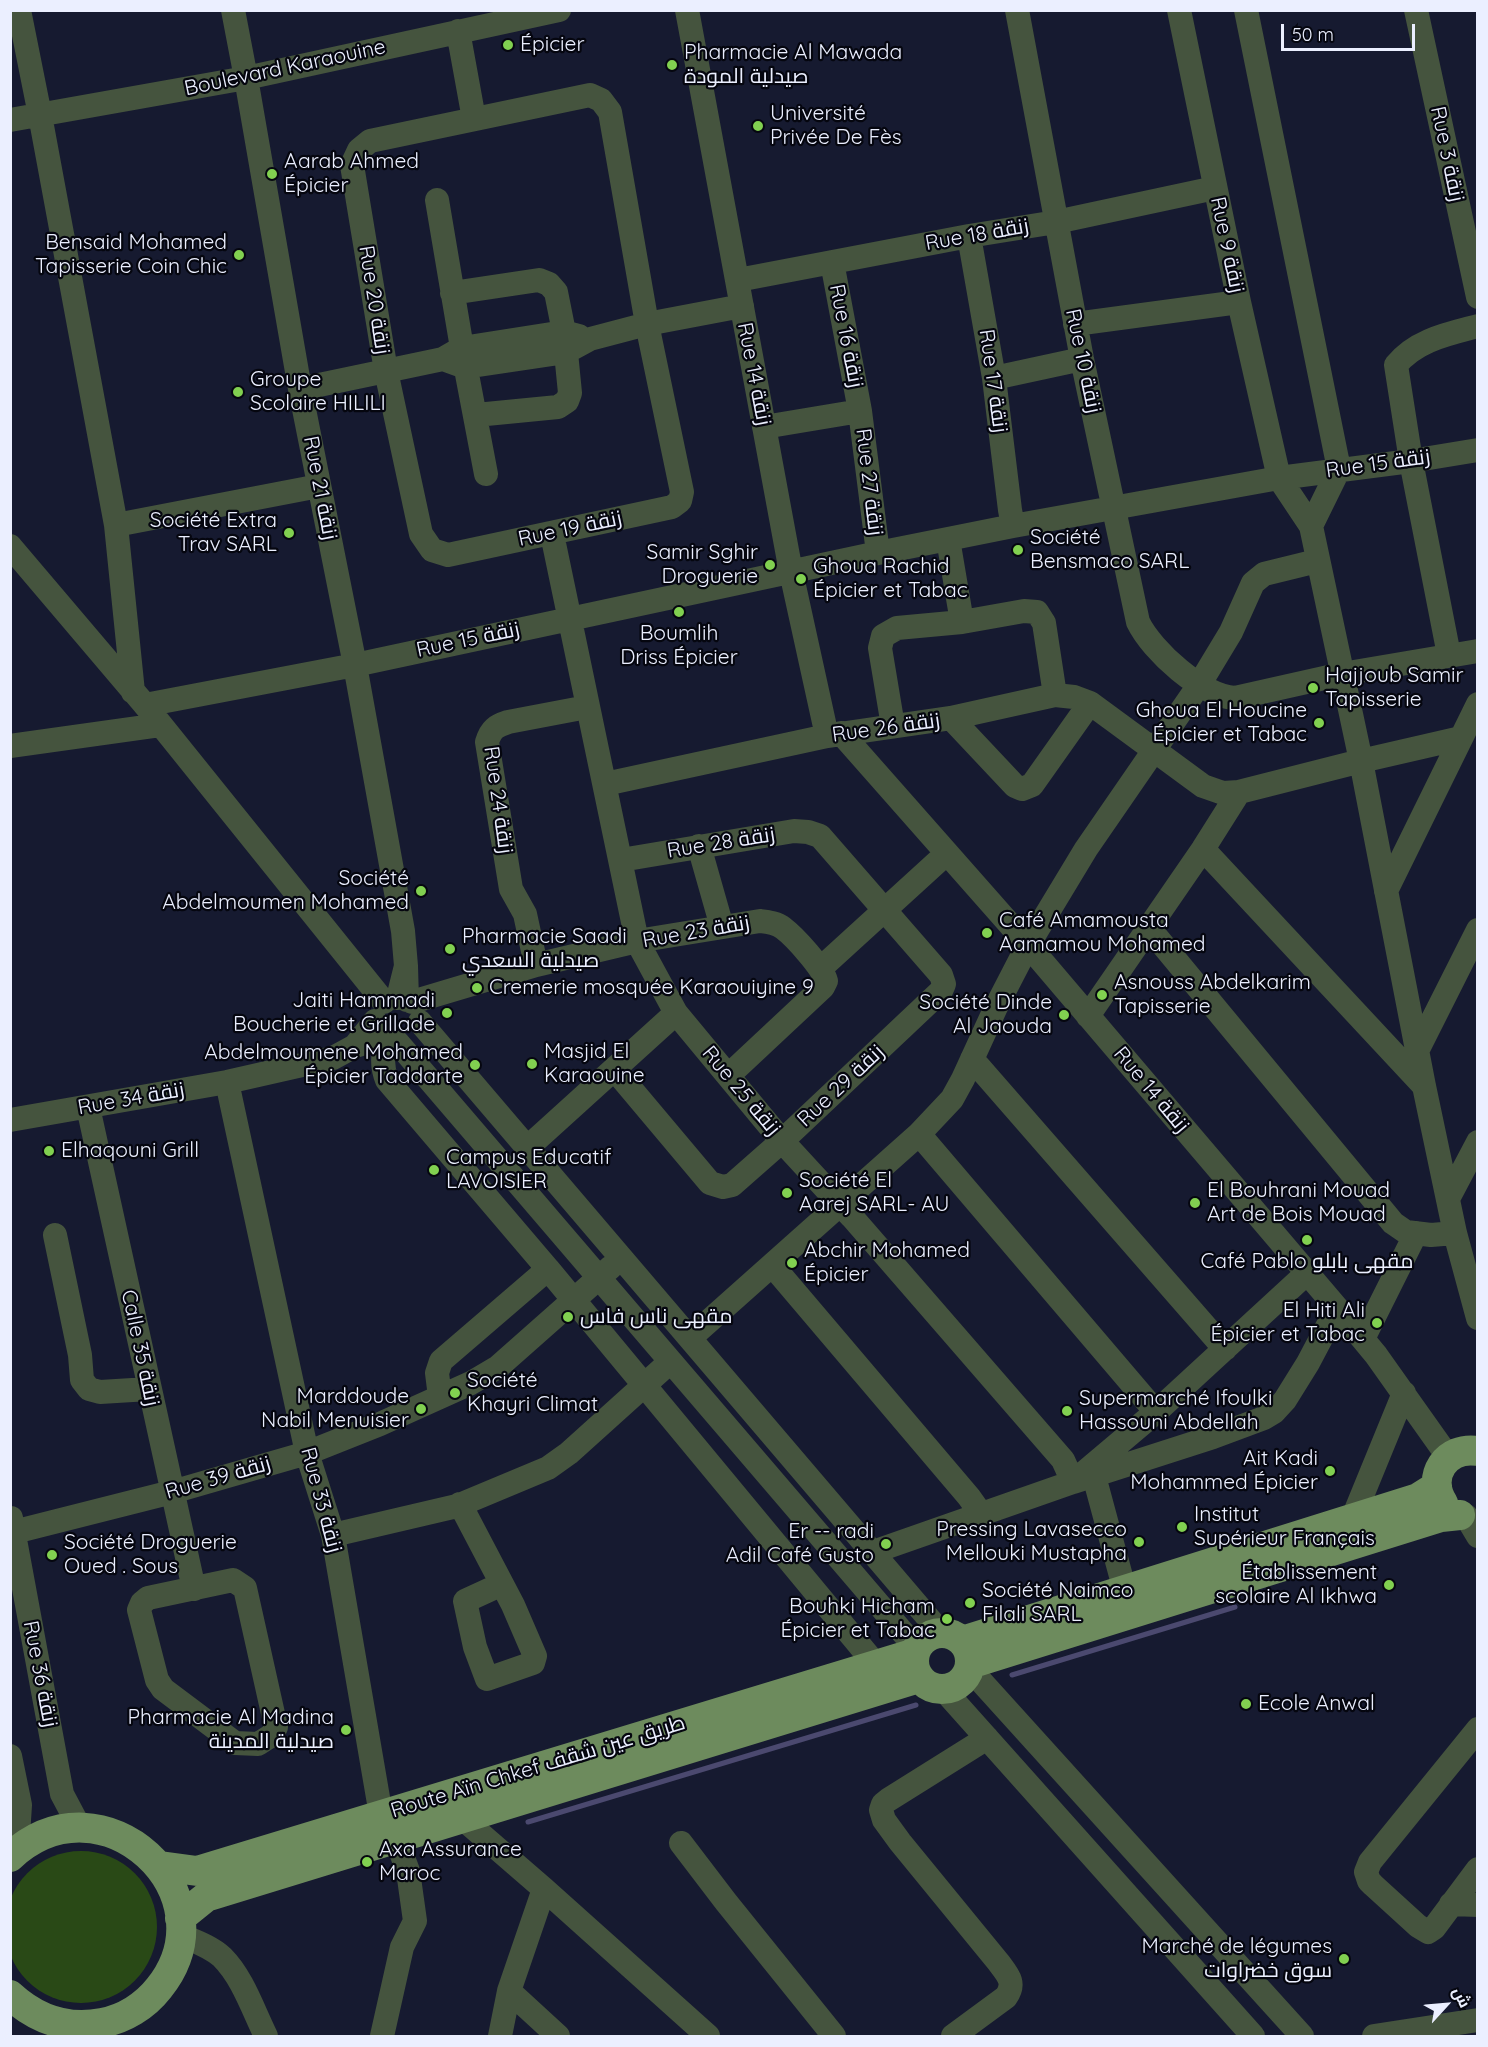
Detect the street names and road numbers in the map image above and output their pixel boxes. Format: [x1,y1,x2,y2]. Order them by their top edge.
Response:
street label: Boulevard Karaouine [182,34,388,102]
street label: Rue 3 زنقة [1425,104,1469,204]
street label: Rue 9 زنقة [1205,195,1249,295]
street label: Rue 18 زنقة [923,213,1031,257]
street label: Rue 20 زنقة [353,244,395,356]
street label: Rue 16 زنقة [824,282,868,390]
street label: Rue 10 زنقة [1060,306,1106,416]
street label: Rue 14 زنقة [732,320,776,428]
street label: Rue 17 زنقة [973,328,1013,434]
street label: Rue 27 زنقة [850,427,888,537]
street label: Rue 21 زنقة [298,434,342,542]
street label: Rue 15 زنقة [1324,444,1432,484]
street label: Rue 19 زنقة [516,506,624,552]
street label: Rue 15 زنقة [414,617,522,663]
street label: Rue 26 زنقة [830,708,942,748]
street label: Rue 24 زنقة [478,745,518,855]
street label: Rue 28 زنقة [665,822,777,864]
street label: Rue 23 زنقة [640,910,752,954]
street label: Rue 29 زنقة [792,1040,890,1132]
street label: Rue 25 زنقة [696,1041,786,1141]
street label: Rue 14 زنقة [1108,1042,1194,1138]
street label: Rue 34 زنقة [76,1077,186,1121]
street label: Calle 35 زنقة [115,1287,165,1409]
street label: Rue 33 زنقة [295,1445,347,1555]
street label: Rue 39 زنقة [162,1451,274,1505]
street label: Rue 36 زنقة [17,1619,63,1729]
street label: Route Aïn Chkef طريق عين شقف [388,1710,688,1824]

